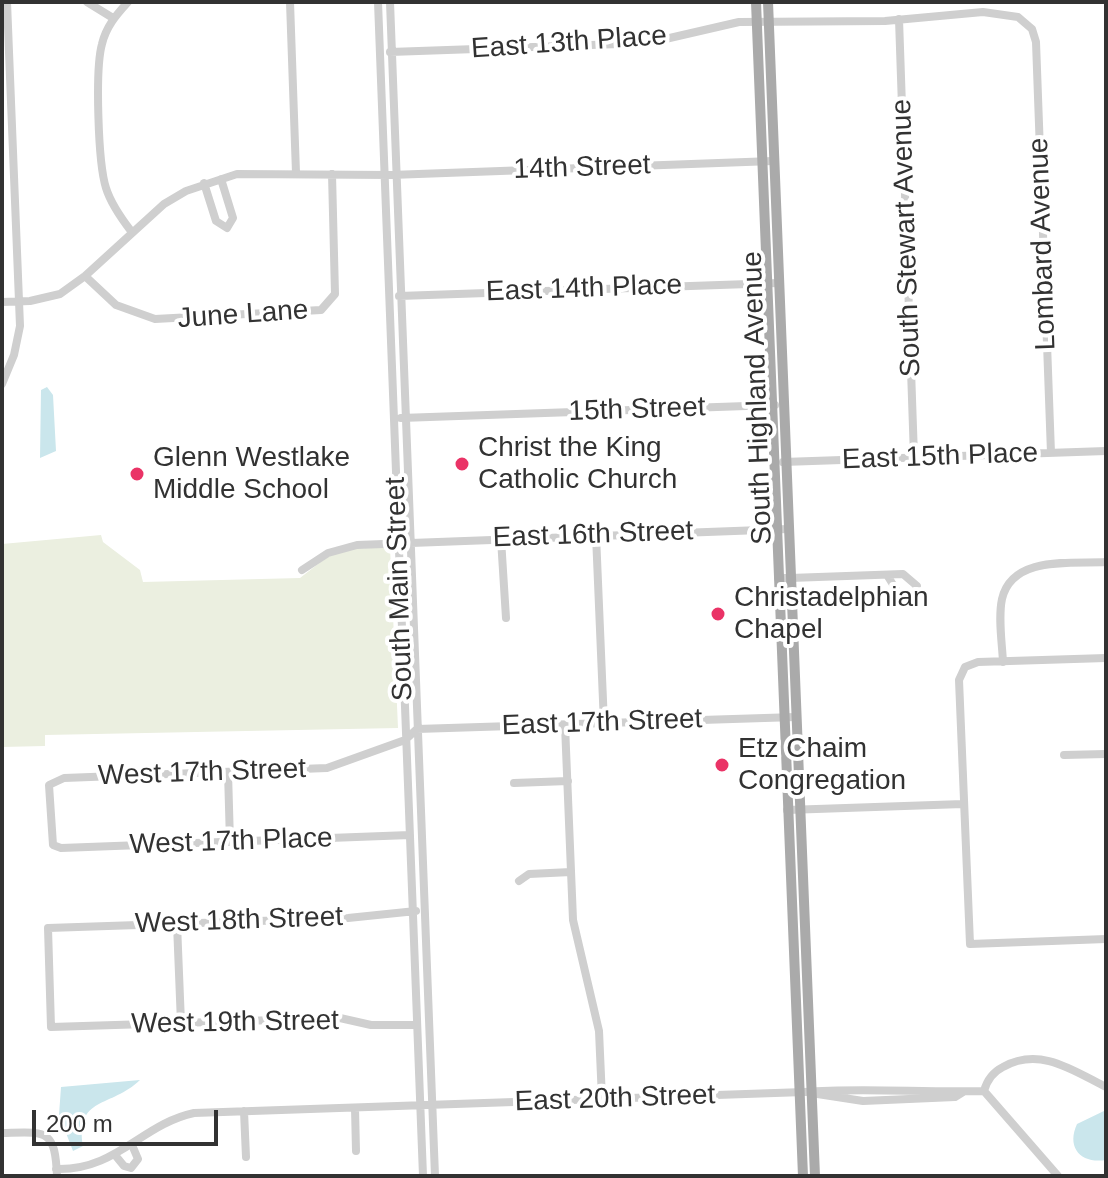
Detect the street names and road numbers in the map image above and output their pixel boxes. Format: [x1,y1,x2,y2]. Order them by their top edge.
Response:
street label: East 13th Place [470,19,668,67]
street label: South Stewart Avenue [885,98,929,378]
street label: Lombard Avenue [1022,137,1064,351]
street label: 14th Street [513,149,651,187]
street label: South Highland Avenue [736,251,780,545]
street label: East 14th Place [485,269,683,309]
street label: June Lane [177,294,309,336]
street label: 15th Street [568,391,706,429]
street label: East 15th Place [841,437,1039,477]
street label: South Main Street [379,476,421,702]
street label: East 16th Street [492,515,694,555]
street label: East 17th Street [501,703,703,743]
street label: West 17th Street [97,753,307,793]
street label: West 17th Place [129,822,333,862]
street label: West 18th Street [134,901,344,941]
street label: West 19th Street [131,1004,339,1042]
street label: East 20th Street [514,1079,716,1119]

